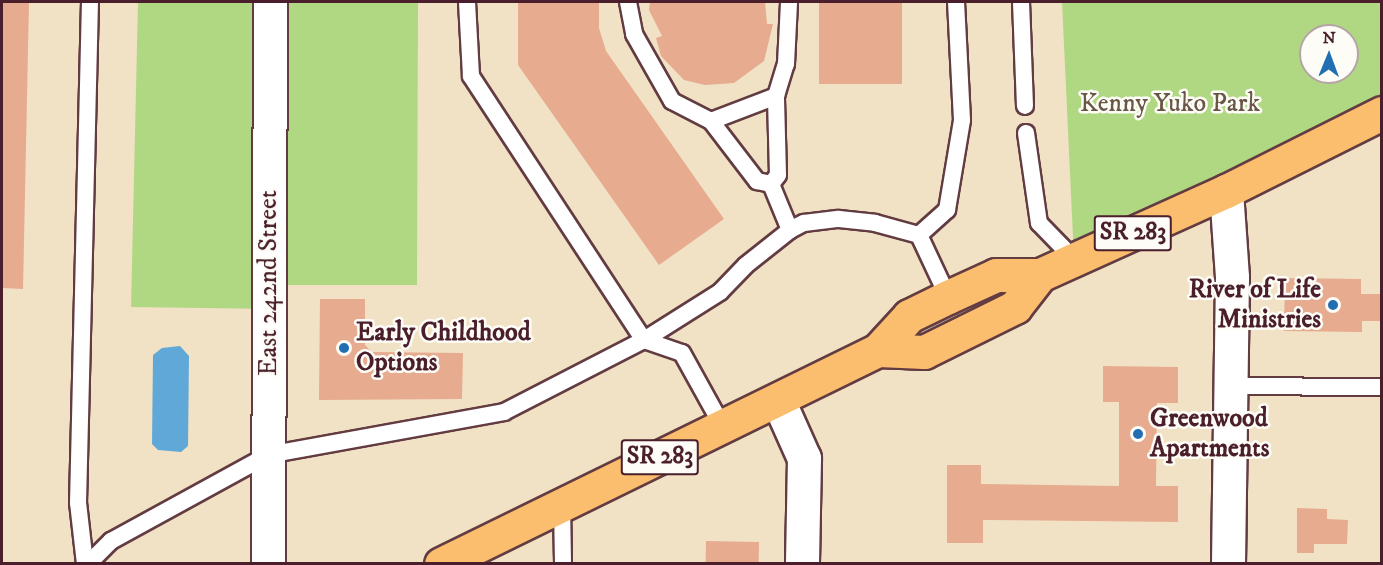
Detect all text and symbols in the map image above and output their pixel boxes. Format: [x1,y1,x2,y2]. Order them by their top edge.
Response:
north arrow [1299,24,1359,84]
text: N [1323,28,1336,48]
park label: Kenny Yuko Park [1080,88,1260,120]
street label: East 242nd Street [253,190,285,376]
road number: SR 283 [1092,212,1174,254]
place label: River of Life Ministries [1189,274,1321,336]
marker: River of Life Ministries [1326,298,1340,312]
place label: Early Childhood Options [356,317,531,378]
marker: Early Childhood Options [337,341,351,355]
place label: Greenwood Apartments [1150,403,1269,464]
marker: Greenwood Apartments [1131,427,1145,441]
road number: SR 283 [620,436,700,478]

